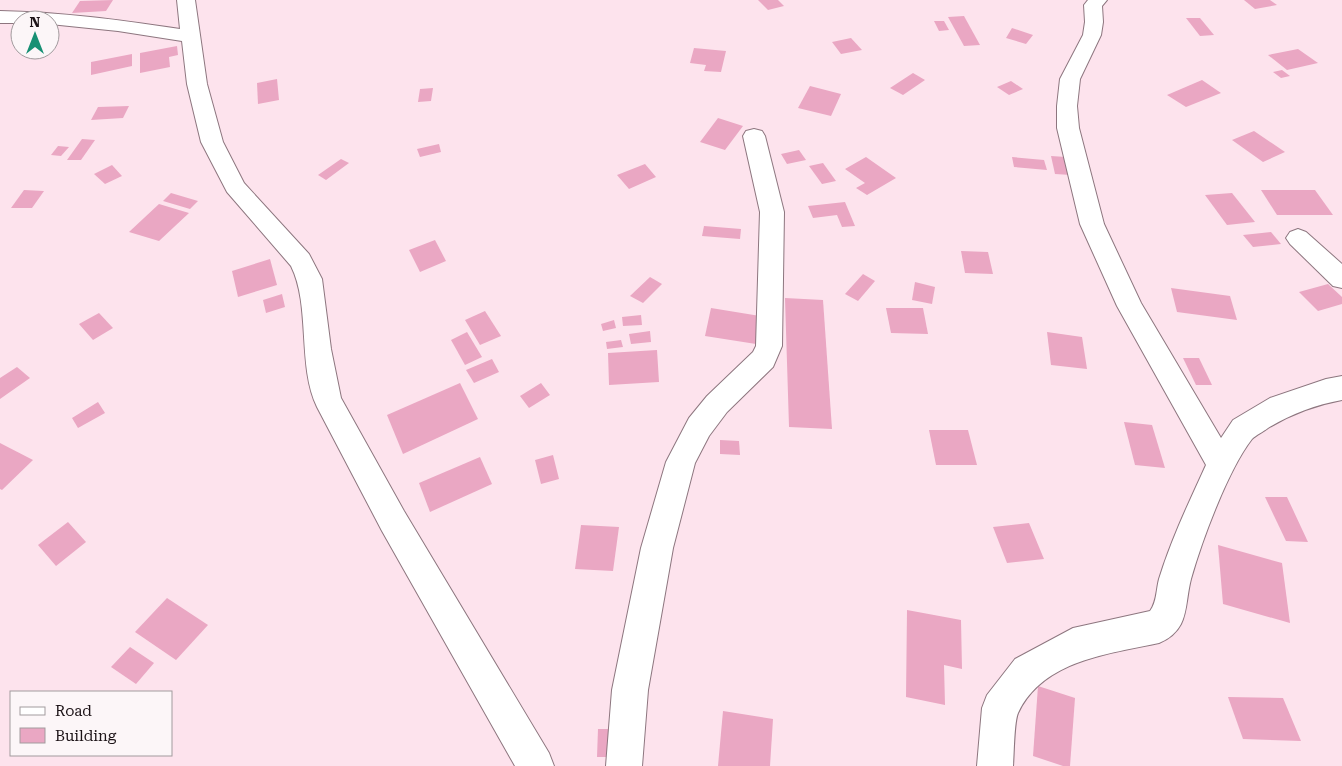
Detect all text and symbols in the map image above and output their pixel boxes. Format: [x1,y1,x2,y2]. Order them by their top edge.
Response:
north arrow [10,10,60,60]
text: N [30,14,41,30]
legend [10,691,172,756]
text: Road [55,702,92,720]
text: Building [55,727,117,745]

